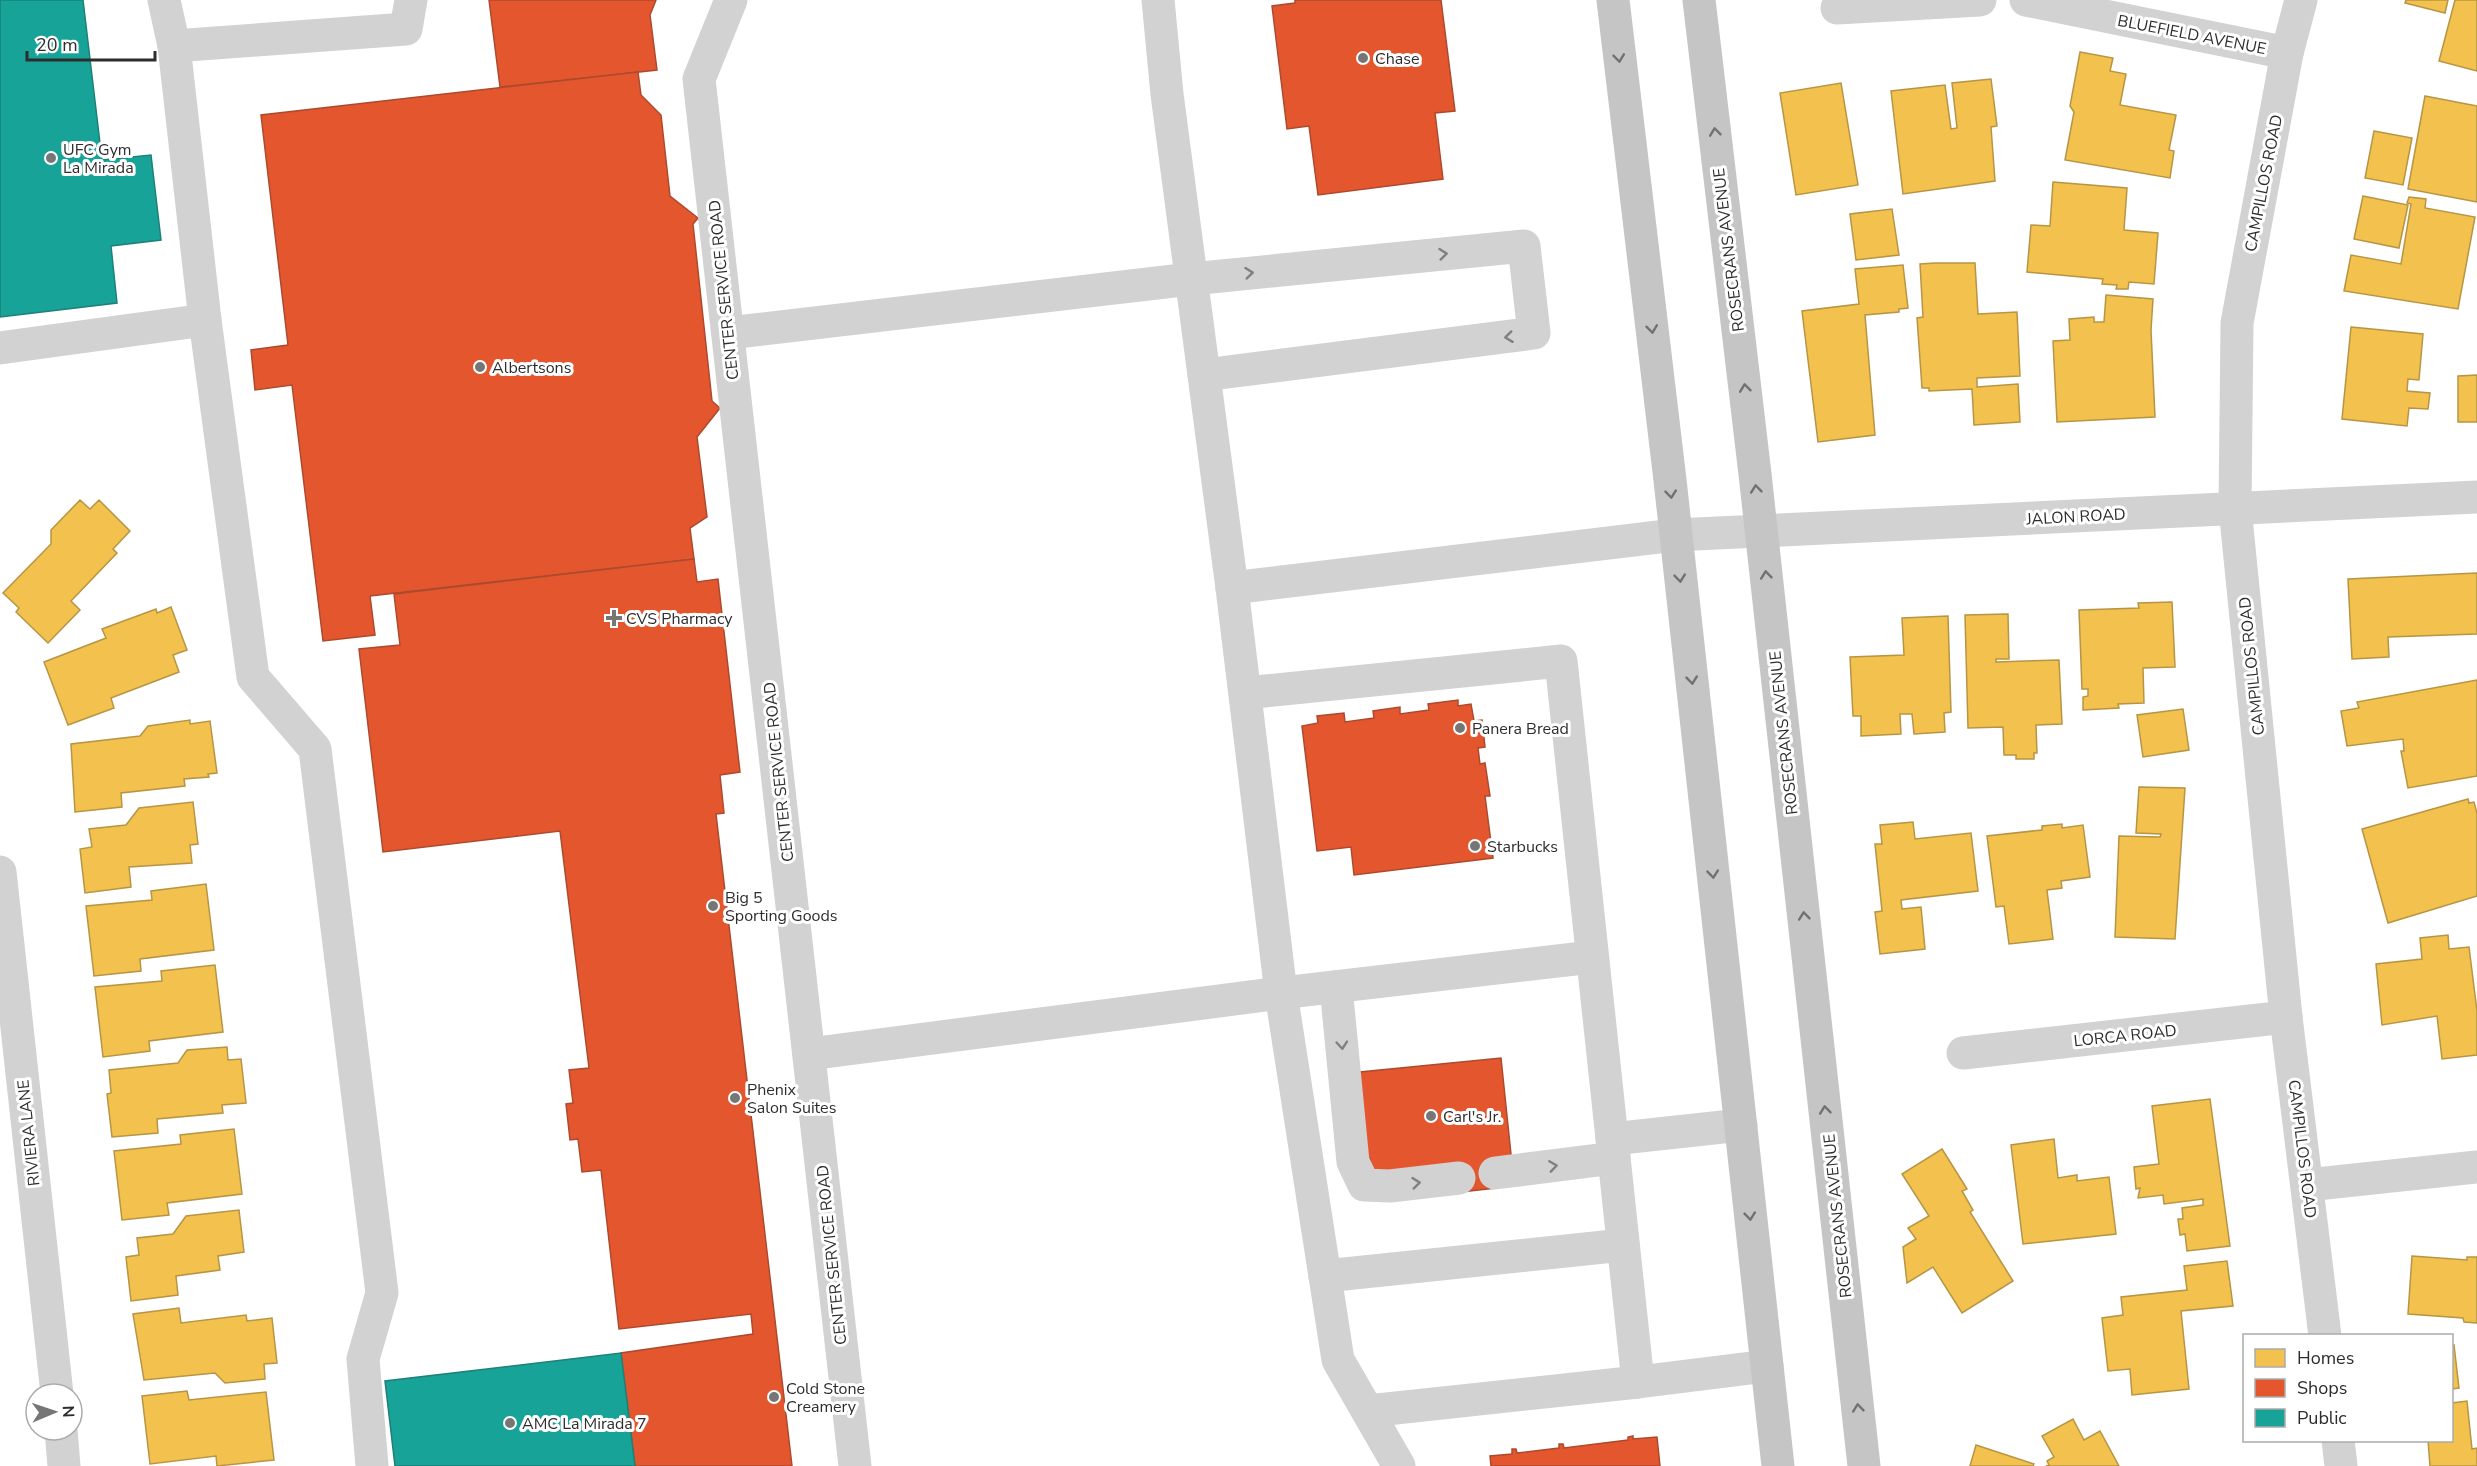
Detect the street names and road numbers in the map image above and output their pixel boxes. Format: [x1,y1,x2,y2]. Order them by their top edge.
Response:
street label: BLUEFIELD AVENUE [2116,10,2268,60]
street label: CAMPILLOS ROAD [2240,113,2288,254]
street label: ROSECRANS AVENUE [1708,167,1750,333]
street label: CENTER SERVICE ROAD [704,199,744,381]
street label: JALON ROAD [2025,503,2126,531]
street label: CAMPILLOS ROAD [2234,595,2270,736]
street label: ROSECRANS AVENUE [1764,650,1804,816]
street label: CENTER SERVICE ROAD [759,681,799,863]
street label: LORCA ROAD [2072,1020,2178,1052]
street label: RIVIERA LANE [12,1079,46,1187]
street label: CAMPILLOS ROAD [2283,1079,2321,1220]
street label: ROSECRANS AVENUE [1818,1133,1858,1299]
street label: CENTER SERVICE ROAD [812,1164,852,1346]

